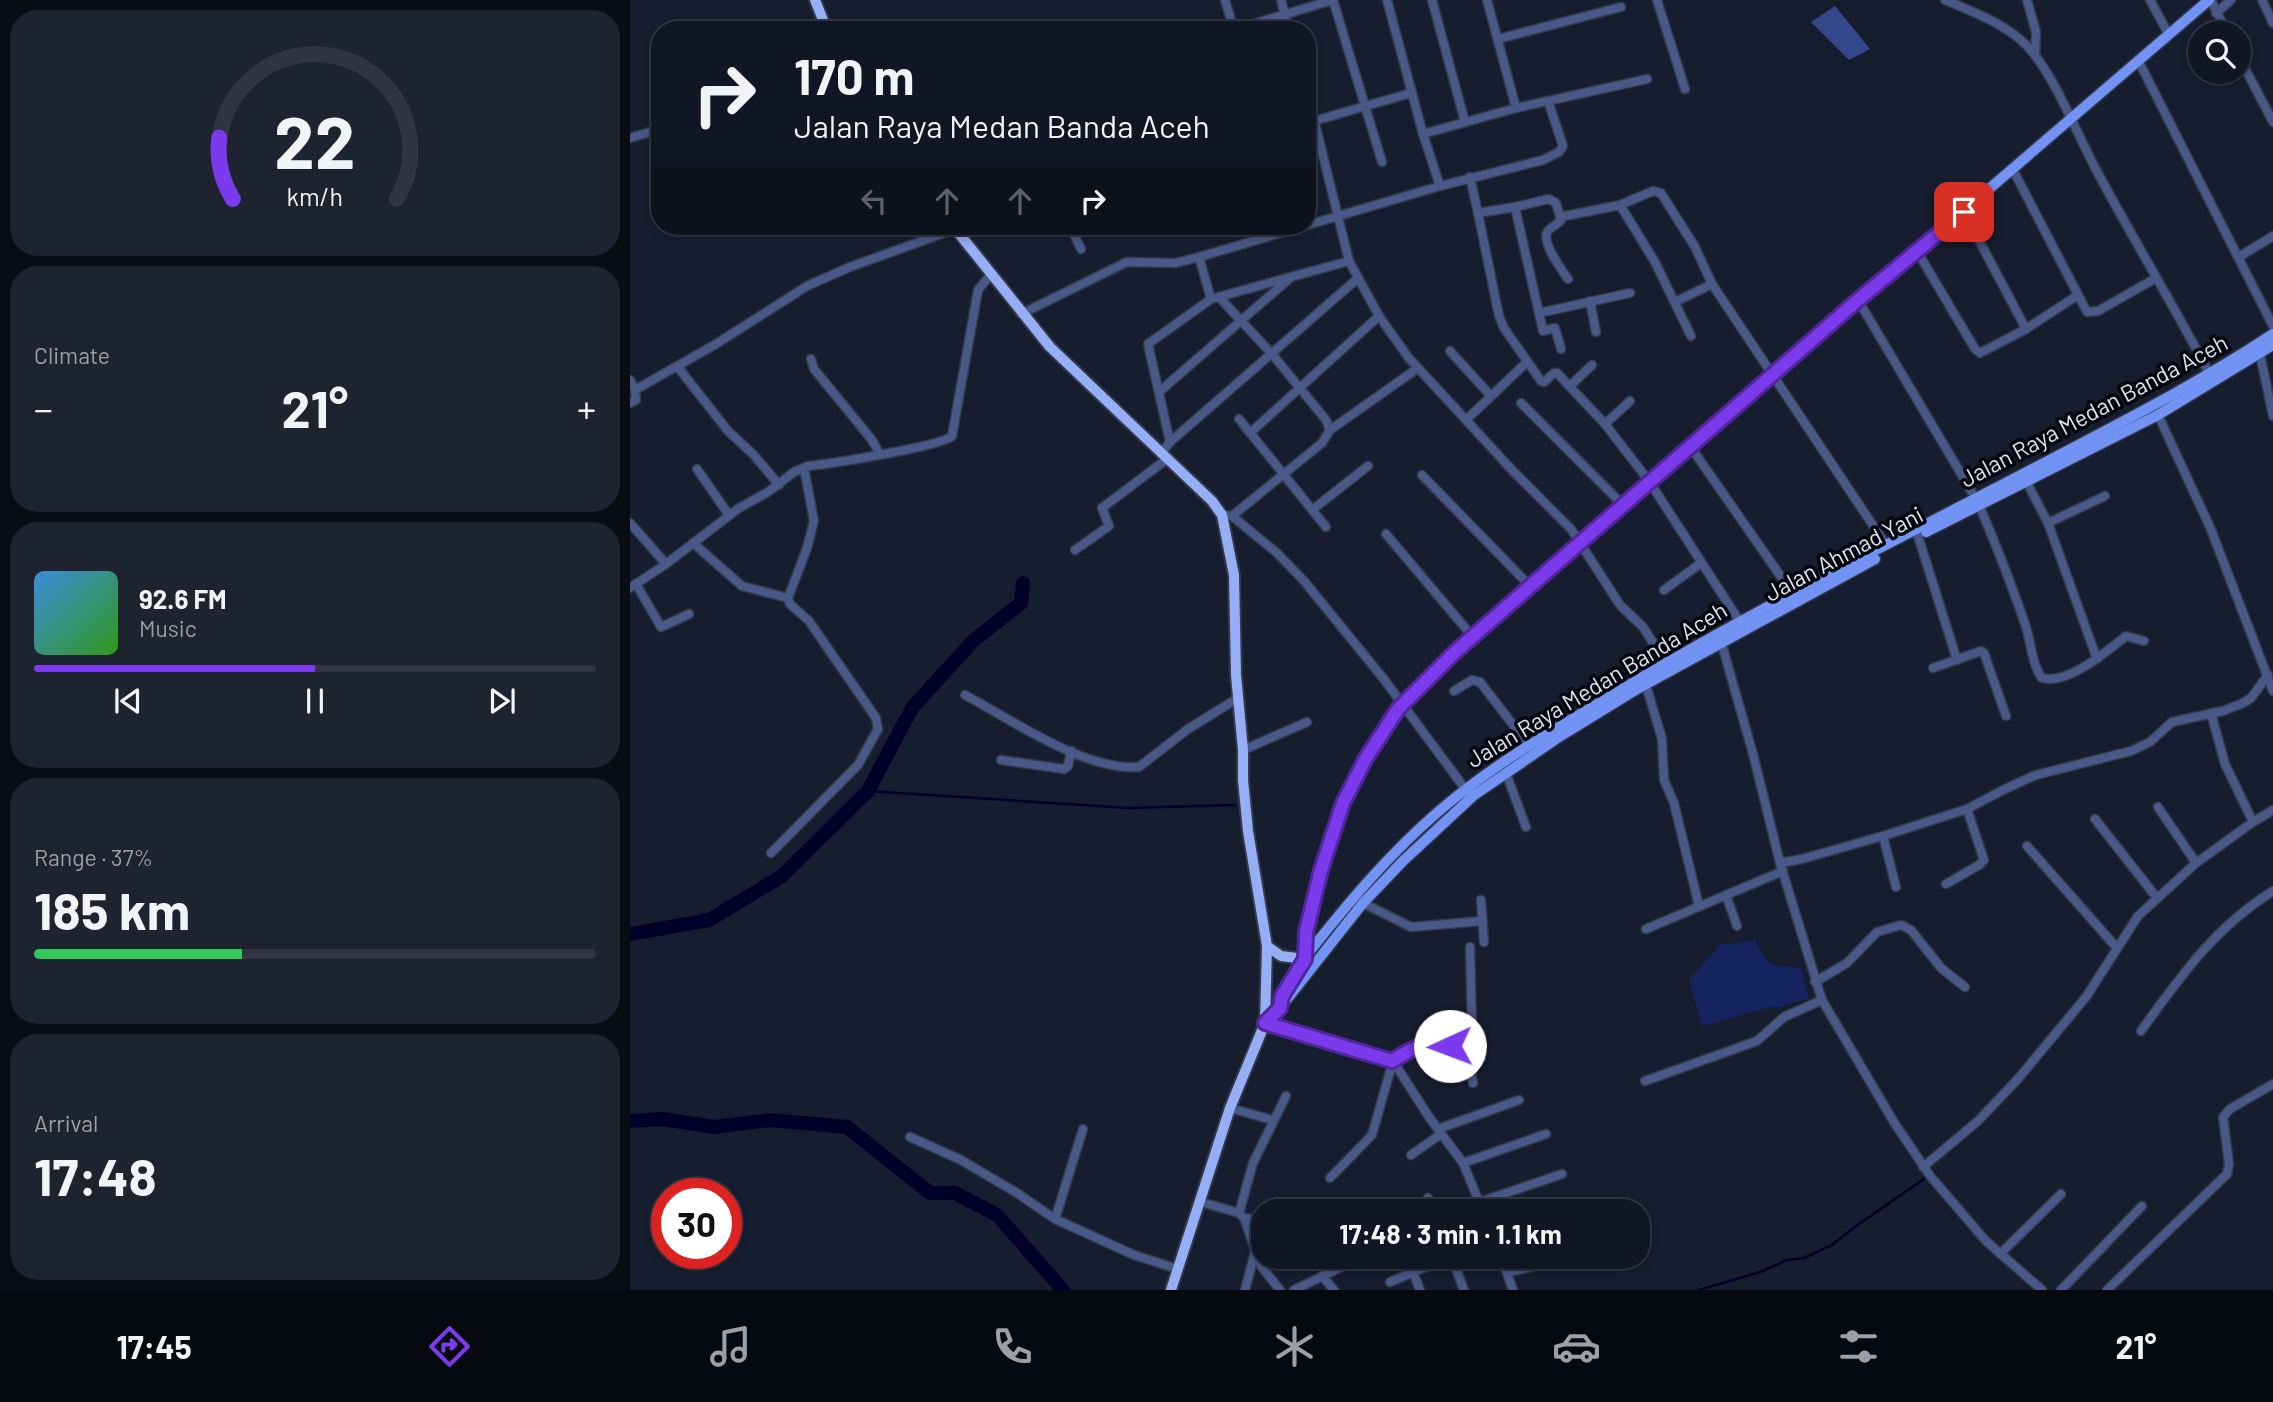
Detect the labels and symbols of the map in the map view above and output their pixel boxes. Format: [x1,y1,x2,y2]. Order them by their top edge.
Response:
pin [1934,182,1994,242]
street label: Jalan Raya Medan Banda Aceh [1955,328,2232,493]
street label: Jalan Ahmad Yani [1760,500,1928,607]
street label: Jalan Raya Medan Banda Aceh [1461,595,1732,773]
position arrow [1413,1009,1487,1083]
speed limit sign: 30 [651,1178,742,1269]

